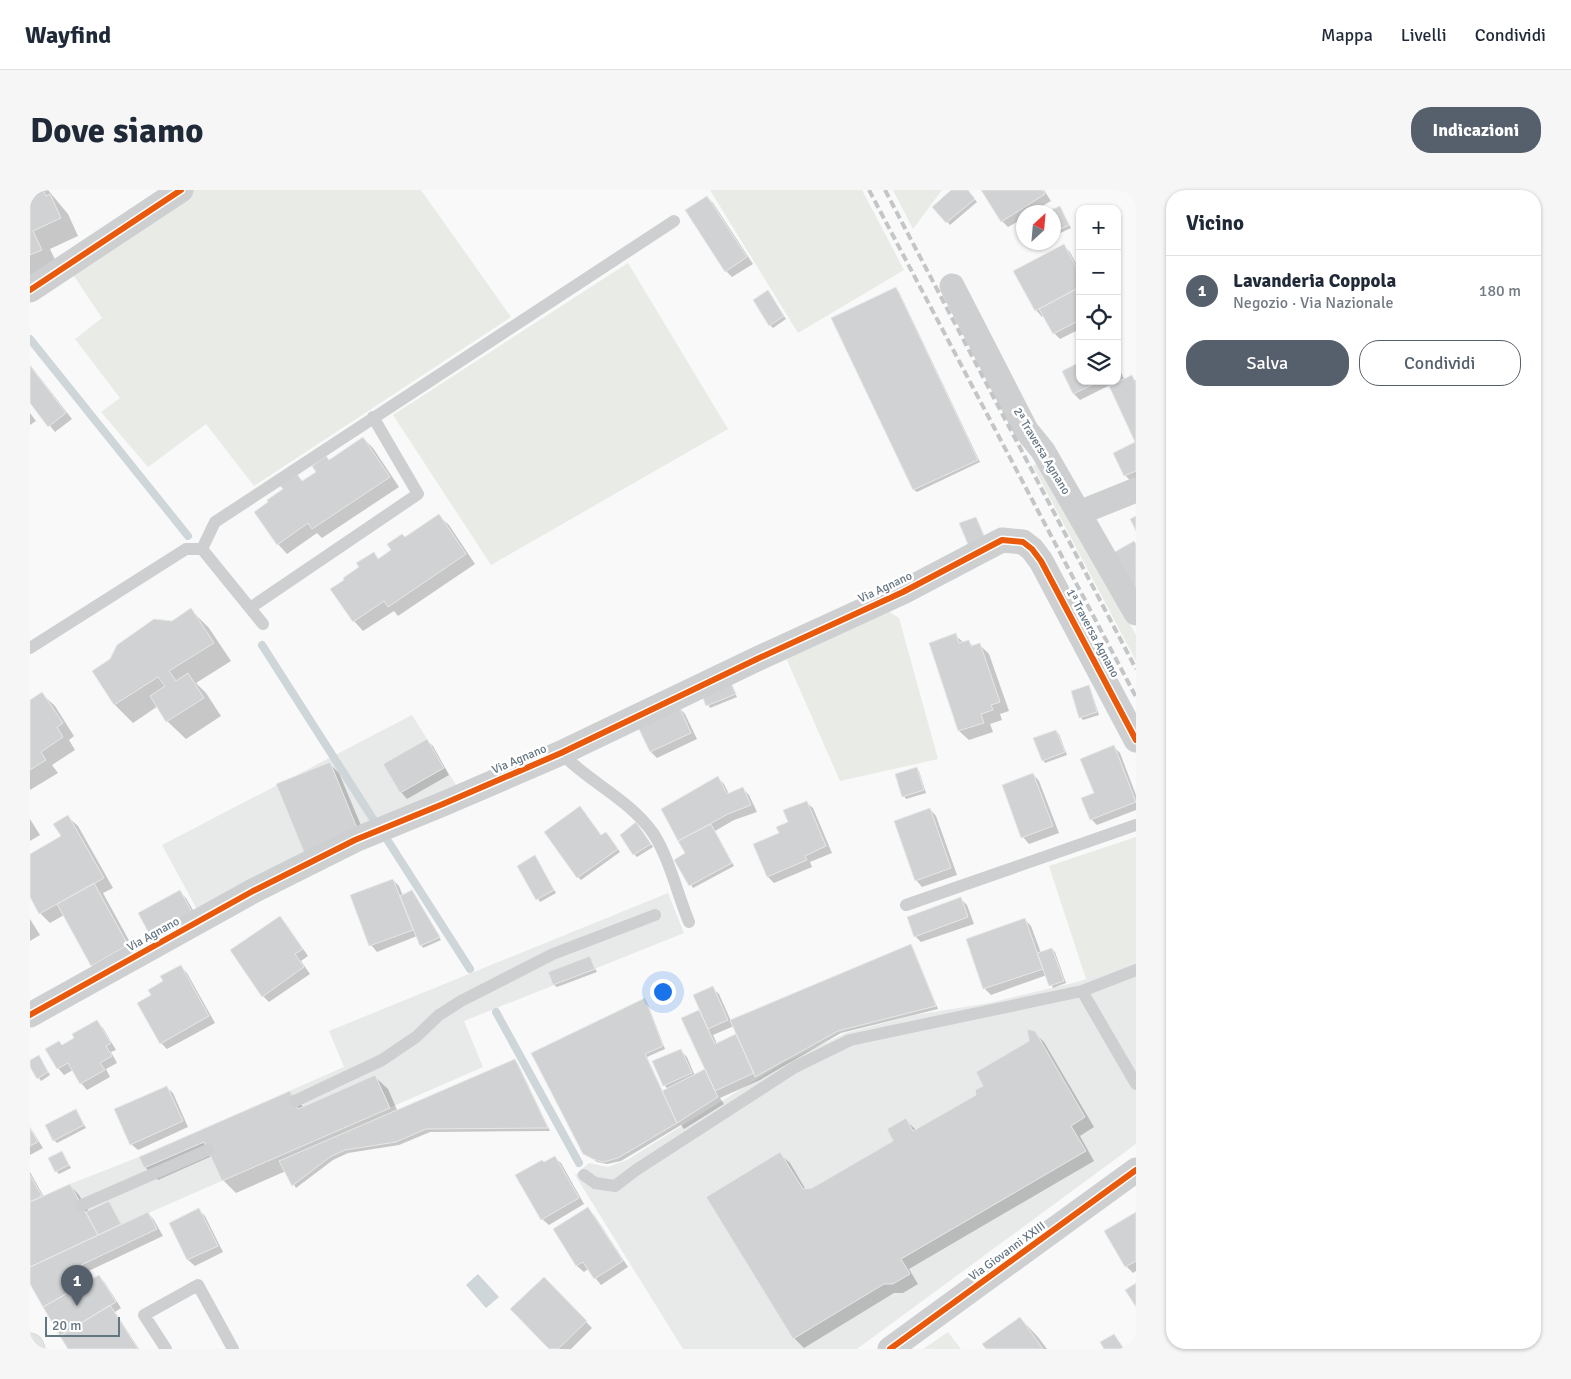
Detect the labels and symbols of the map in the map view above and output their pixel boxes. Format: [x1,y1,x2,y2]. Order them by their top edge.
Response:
north arrow [1016,205,1061,250]
street label: 2ª Traversa Agnano [1010,405,1073,497]
street label: Via Agnano [856,568,915,606]
street label: 1ª Traversa Agnano [1063,586,1122,680]
street label: Via Agnano [490,741,549,778]
street label: Via Agnano [124,914,182,955]
your location [650,979,676,1005]
street label: Via Giovanni XXIII [966,1219,1049,1284]
pin: 1 [61,1265,93,1306]
scale bar [45,1314,120,1337]

